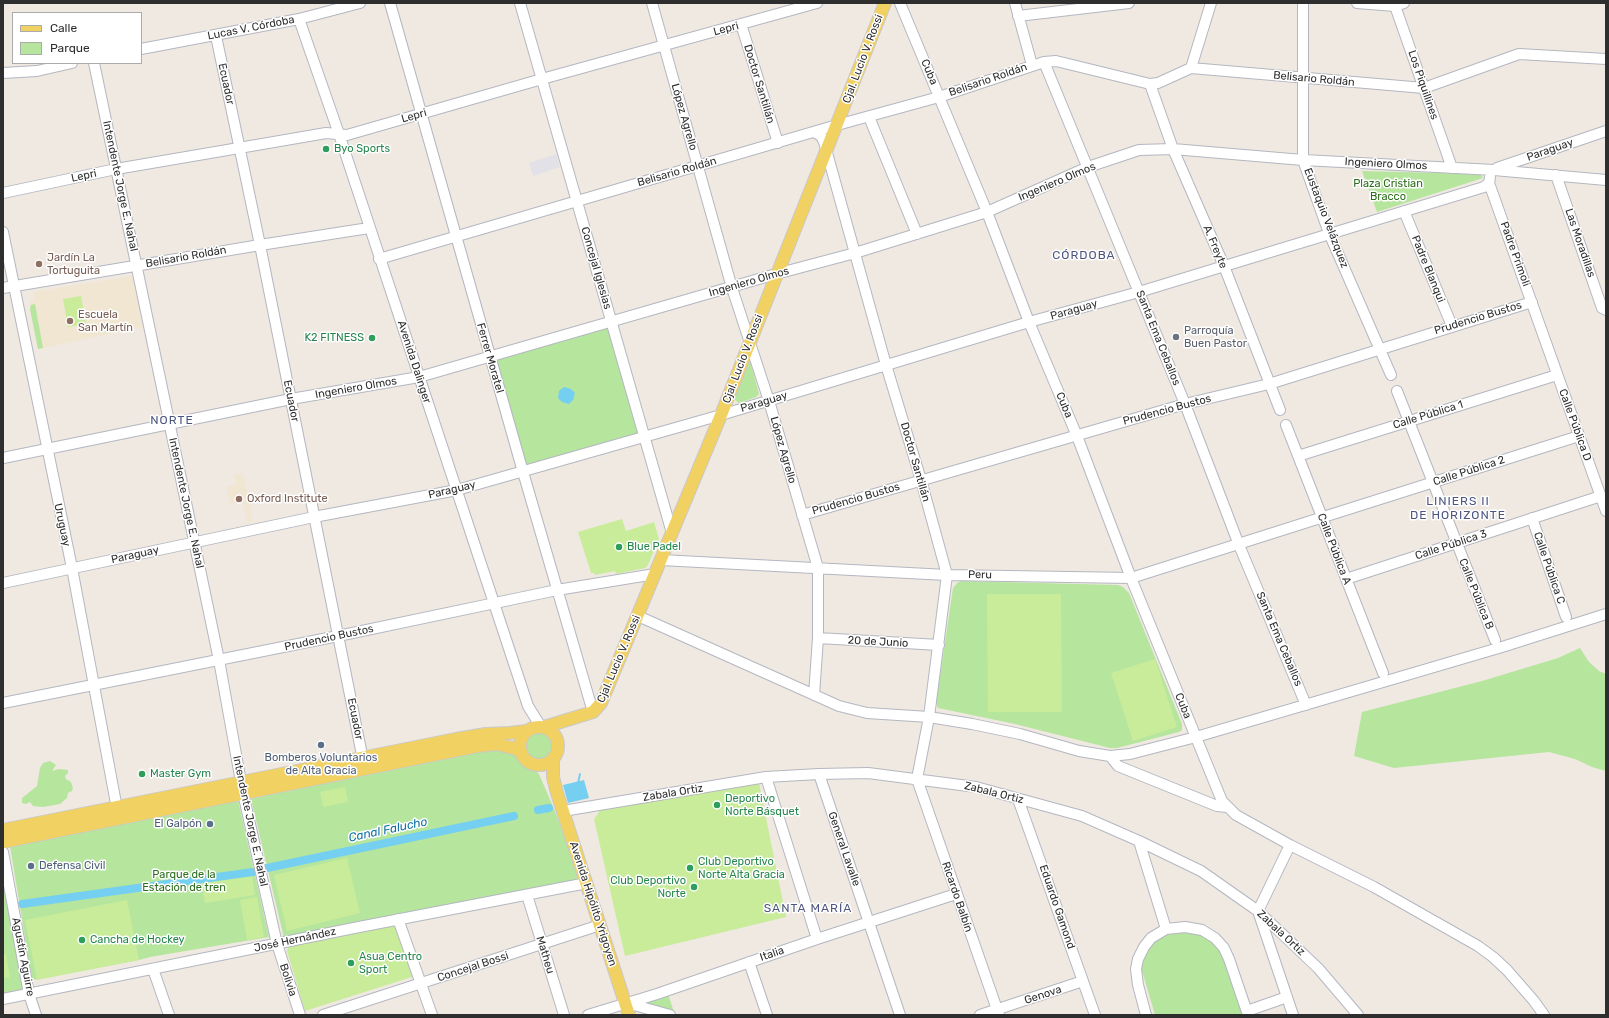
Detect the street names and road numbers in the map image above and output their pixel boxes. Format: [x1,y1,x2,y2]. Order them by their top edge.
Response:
street label: Lucas V. Córdoba [206,13,296,43]
street label: Cjal. Lucio V. Rossi [840,13,886,105]
street label: Lepri [712,19,740,39]
street label: Doctor Santillán [741,43,777,125]
street label: Los Piquillines [1405,48,1441,122]
street label: Cuba [918,57,940,87]
street label: Belisario Roldán [947,60,1029,100]
street label: Ecuador [215,62,237,106]
street label: Belisario Roldán [1273,69,1355,89]
street label: López Agrello [668,82,700,152]
street label: Lepri [400,106,428,126]
street label: Intendente Jorge E. Nahal [100,119,140,253]
street label: Paraguay [1525,136,1575,164]
street label: Belisario Roldán [636,154,718,190]
street label: Ingeniero Olmos [1344,155,1428,173]
street label: Ingeniero Olmos [1016,160,1098,204]
street label: Eustaquio Velázquez [1301,166,1351,270]
street label: Lepri [70,167,98,185]
street label: Las Moradillas [1562,207,1598,279]
street label: Padre Primoli [1497,220,1533,288]
street label: A. Freyte [1200,223,1230,271]
street label: Concejal Iglesias [578,225,614,311]
street label: Padre Blanqui [1409,234,1447,304]
street label: Belisario Roldán [145,243,227,271]
street label: Ingeniero Olmos [707,264,791,300]
street label: Santa Ema Ceballos [1133,289,1183,387]
street label: Paraguay [1049,297,1099,323]
street label: Prudencio Bustos [1433,298,1523,338]
street label: Cjal. Lucio V. Rossi [720,313,766,405]
street label: Avenida Dalinger [394,319,434,405]
street label: Ferrer Moratel [474,322,506,394]
street label: Ingeniero Olmos [314,374,398,402]
street label: Ecuador [280,379,302,423]
street label: Calle Pública D [1556,387,1594,463]
street label: Paraguay [739,389,789,415]
street label: Cuba [1053,390,1075,420]
street label: Prudencio Bustos [1121,392,1213,428]
street label: Calle Pública 1 [1391,398,1465,432]
street label: López Agrello [767,415,799,485]
street label: Doctor Santillán [897,421,933,503]
street label: Intendente Jorge E. Nahal [166,436,206,570]
street label: Calle Pública 2 [1432,453,1506,489]
street label: Paraguay [427,478,477,502]
street label: Prudencio Bustos [811,480,901,518]
street label: Uruguay [51,502,73,548]
street label: Calle Pública A [1314,511,1354,587]
street label: Calle Pública 3 [1413,527,1489,563]
street label: Calle Pública C [1530,530,1568,606]
street label: Paraguay [110,544,160,566]
street label: Calle Pública B [1456,557,1496,631]
street label: Peru [968,568,992,582]
street label: Santa Ema Ceballos [1253,590,1305,688]
street label: Cjal. Lucio V. Rossi [595,613,643,705]
street label: Prudencio Bustos [283,622,375,654]
street label: 20 de Junio [847,634,909,650]
street label: Cuba [1172,691,1194,721]
street label: Ecuador [344,697,366,741]
street label: Intendente Jorge E. Nahal [230,754,270,888]
street label: Zabala Ortiz [963,779,1025,807]
street label: Zabala Ortiz [642,782,704,804]
street label: General Lavalle [825,810,863,888]
street label: Avenida Hipólito Yrigoyen [567,840,619,968]
street label: Ricardo Balbín [939,860,975,934]
street label: Eduardo Gamond [1036,863,1078,951]
street label: Zabala Ortiz [1254,907,1308,959]
street label: Agustín Aguirre [9,916,37,998]
street label: José Hernández [253,925,337,955]
street label: Matheu [533,935,557,975]
street label: Italia [758,944,786,964]
street label: Concejal Bossi [436,949,510,985]
street label: Bolivia [276,962,300,998]
street label: Genova [1023,983,1063,1007]

